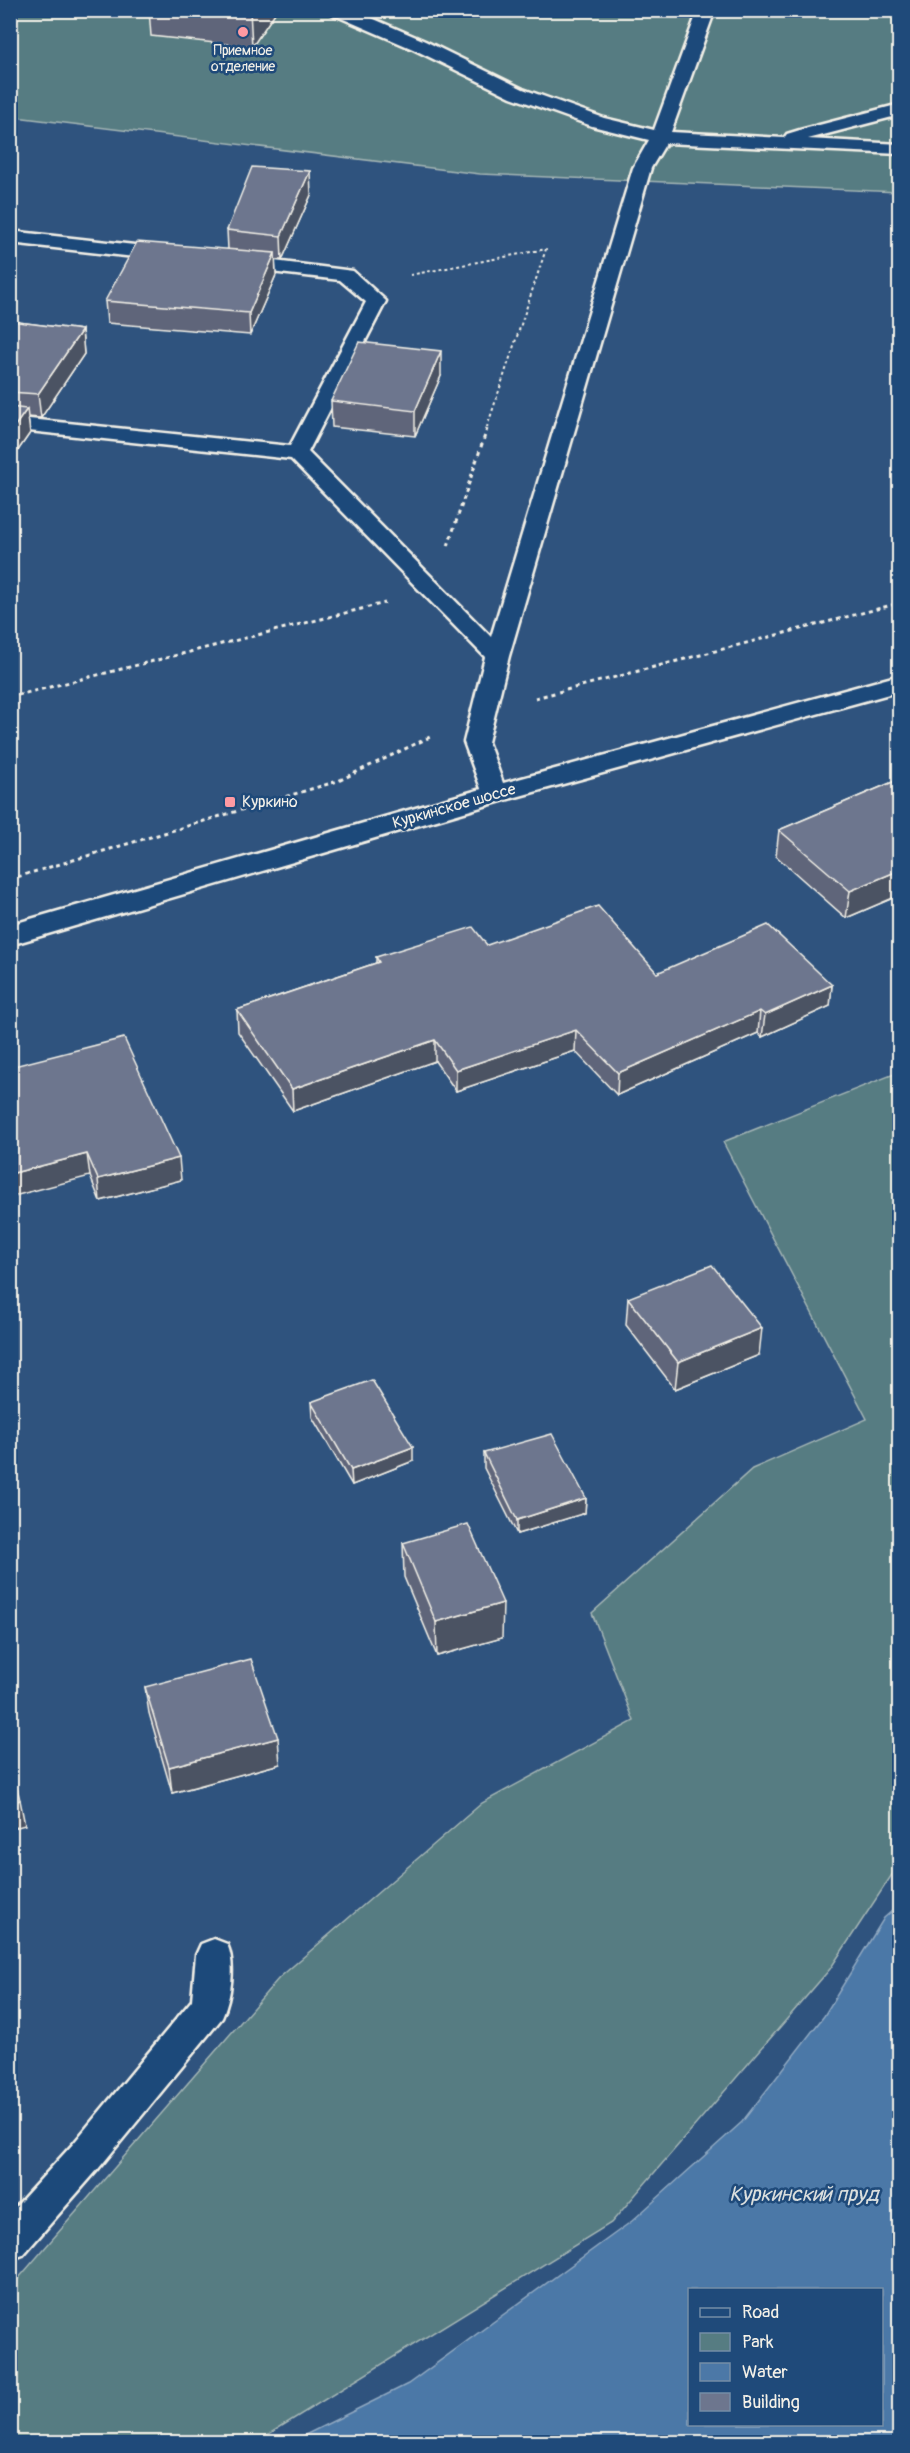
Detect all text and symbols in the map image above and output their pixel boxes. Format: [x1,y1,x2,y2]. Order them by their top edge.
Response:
marker: Приемное отделение [236,25,250,39]
place label: Приемное отделение [211,42,275,75]
street label: Куркинское шоссе [390,779,518,833]
place label: Куркино [242,792,298,812]
marker: Куркино [223,795,237,809]
water label: Куркинский пруд [729,2181,881,2208]
legend [688,2288,883,2426]
text: Road [742,2301,779,2324]
text: Park [742,2331,774,2354]
text: Water [742,2361,788,2384]
text: Building [742,2391,800,2414]

